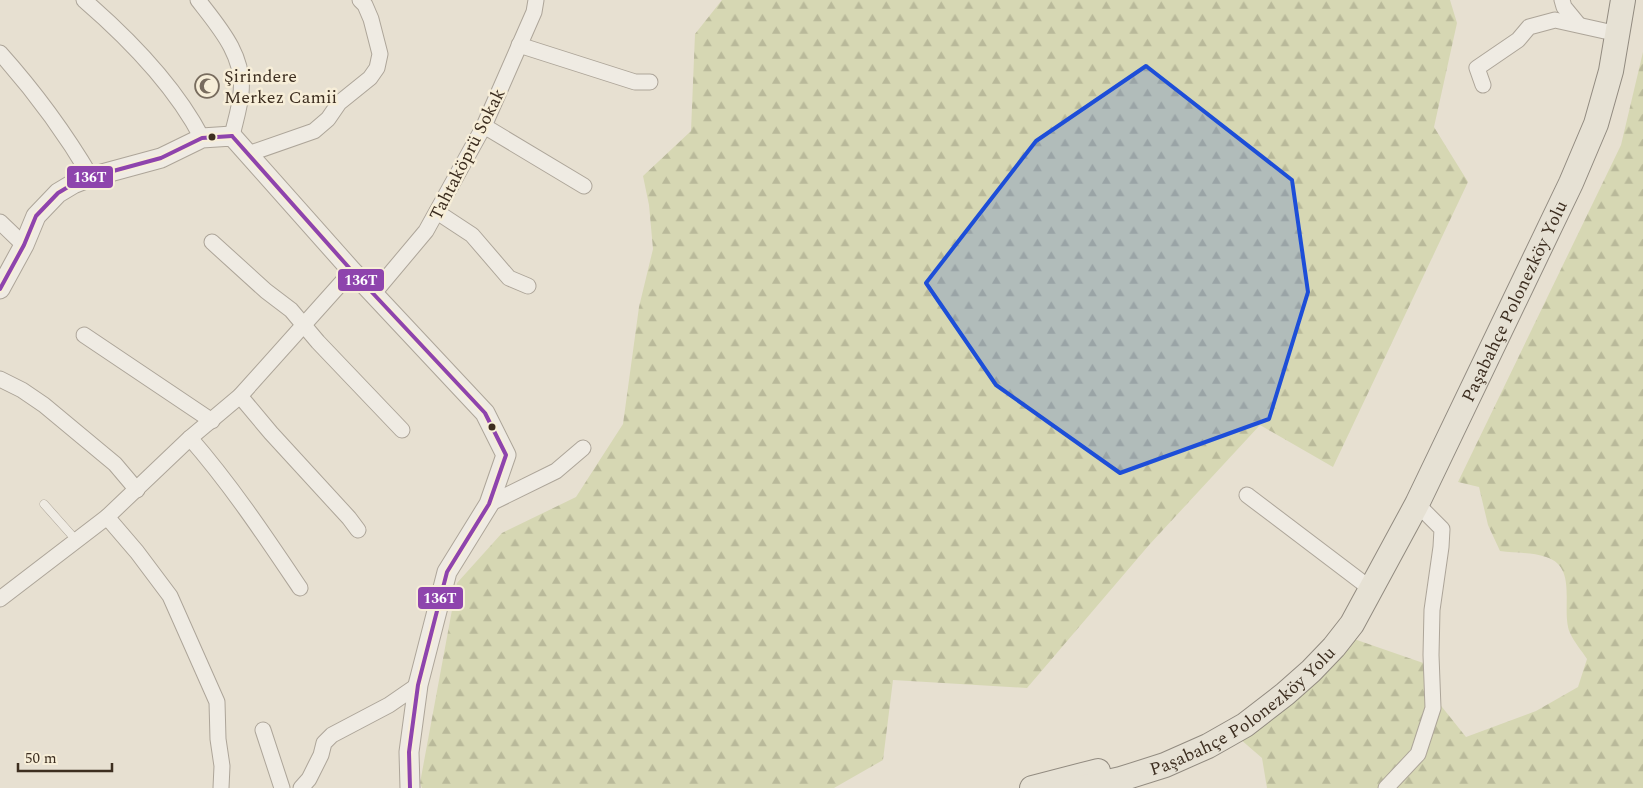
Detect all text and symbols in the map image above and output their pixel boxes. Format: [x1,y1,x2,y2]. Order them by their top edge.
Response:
place label: Şirindere Merkez Camii [224,63,337,111]
mosque icon: Şirindere Merkez Camii [194,73,220,99]
street label: Tahtaköprü Sokak [422,83,512,225]
unlabelled marker [207,132,217,142]
line badge: 136T [66,165,114,189]
text: 136T [73,167,107,188]
street label: Paşabahçe Polonezköy Yolu [1455,196,1575,407]
line badge: 136T [337,268,385,292]
text: 136T [344,270,378,291]
unlabelled marker [487,422,497,432]
line badge: 136T [417,586,464,610]
text: 136T [423,588,457,609]
street label: Paşabahçe Polonezköy Yolu [1146,640,1342,783]
scale bar [18,740,111,772]
text: 50 m [25,747,57,770]

